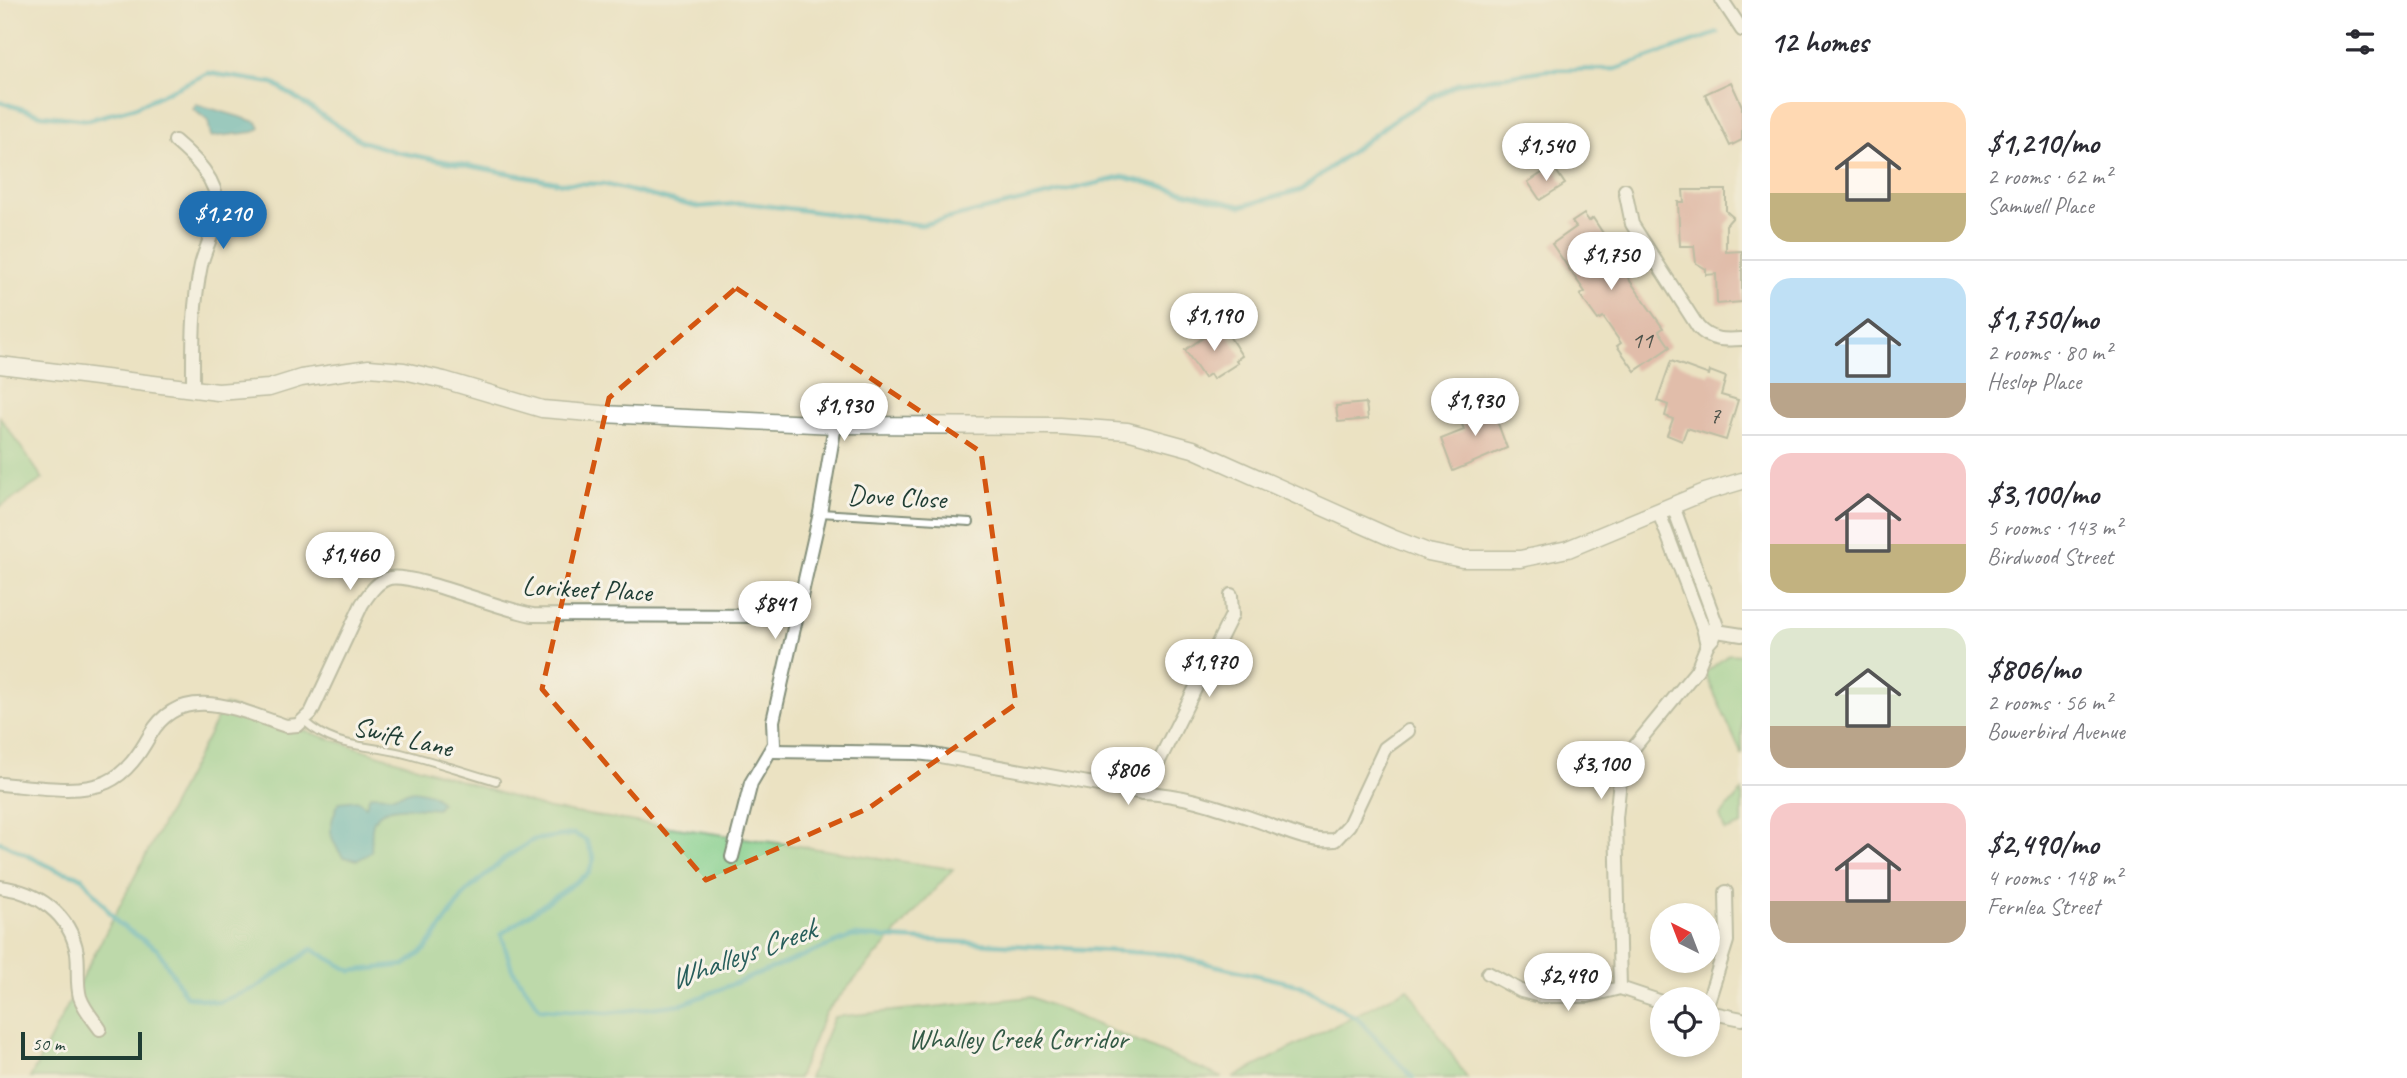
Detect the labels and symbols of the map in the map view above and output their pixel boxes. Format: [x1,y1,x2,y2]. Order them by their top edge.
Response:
pin: $1,540 [1489,124,1603,183]
pin: $1,210 [166,191,280,251]
pin: $1,750 [1554,232,1668,292]
pin: $1,190 [1157,294,1271,353]
house number: 11 [1631,325,1654,355]
pin: $1,930 [1418,378,1532,438]
pin: $1,930 [787,384,901,443]
house number: 7 [1710,400,1722,430]
street label: Dove Close [847,476,949,517]
pin: $1,460 [293,532,407,592]
street label: Lorikeet Place [521,568,655,609]
pin: $841 [734,582,816,641]
pin: $1,970 [1152,640,1266,699]
street label: Swift Lane [350,708,458,765]
pin: $3,100 [1544,742,1658,801]
pin: $806 [1087,748,1169,807]
north arrow [1650,903,1720,973]
water label: Whalleys Creek [664,908,825,998]
pin: $2,490 [1511,954,1625,1013]
park label: Whalley Creek Corridor [908,1021,1131,1056]
scale bar [21,1029,142,1061]

